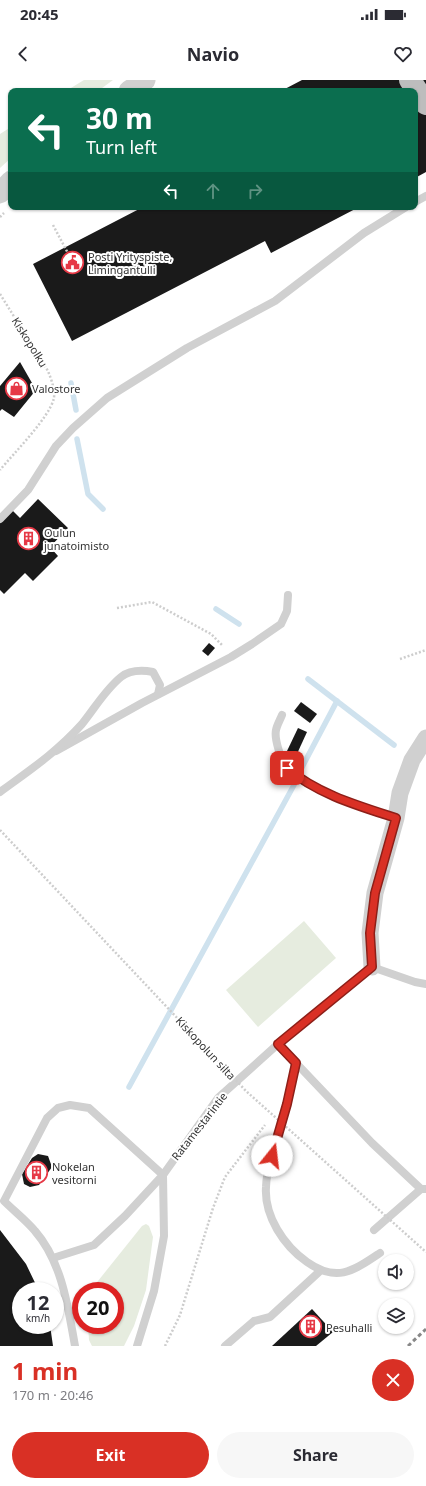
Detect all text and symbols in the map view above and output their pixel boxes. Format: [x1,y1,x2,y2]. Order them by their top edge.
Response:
text: 20:45 [20,4,59,24]
text: Navio [187,42,239,66]
icon: back [12,43,34,65]
icon: heart [392,43,414,65]
text: 30 m [86,99,153,137]
icon: left [20,104,72,156]
text: Turn left [86,135,157,159]
icon: left [160,180,182,202]
icon: ahead [202,180,224,202]
icon: right [244,180,266,202]
public building icon: Posti Yrityspiste, Limingantulli [60,249,86,275]
place label: Posti Yrityspiste, Limingantulli [88,249,172,277]
street label: Kiskopolku [9,314,51,370]
shop icon: Valostore [4,375,30,401]
place label: Valostore [32,381,80,396]
building icon: Oulun junatoimisto [16,525,42,551]
place label: Oulun junatoimisto [43,525,109,553]
pin [270,751,304,785]
icon: arrive [276,757,298,779]
street label: Kiskopolun silta [173,1013,239,1083]
street label: Ratamestarintie [168,1089,230,1163]
position arrow [251,1135,293,1177]
building icon: Nokelan vesitorni [23,1159,49,1185]
place label: Nokelan vesitorni [52,1159,97,1187]
map controls [378,1254,414,1334]
button: sound [378,1254,414,1290]
speed limit sign: 20 [72,1282,124,1334]
text: 12 [27,1289,49,1316]
button: layers [378,1298,414,1334]
text: km/h [26,1311,50,1325]
building icon: Pesuhalli [298,1314,324,1340]
place label: Pesuhalli [326,1320,372,1335]
text: 1 min [12,1354,78,1387]
button: close [372,1359,414,1401]
text: 170 m · 20:46 [12,1386,93,1404]
button: Exit [12,1432,209,1478]
button: Share [217,1432,414,1478]

